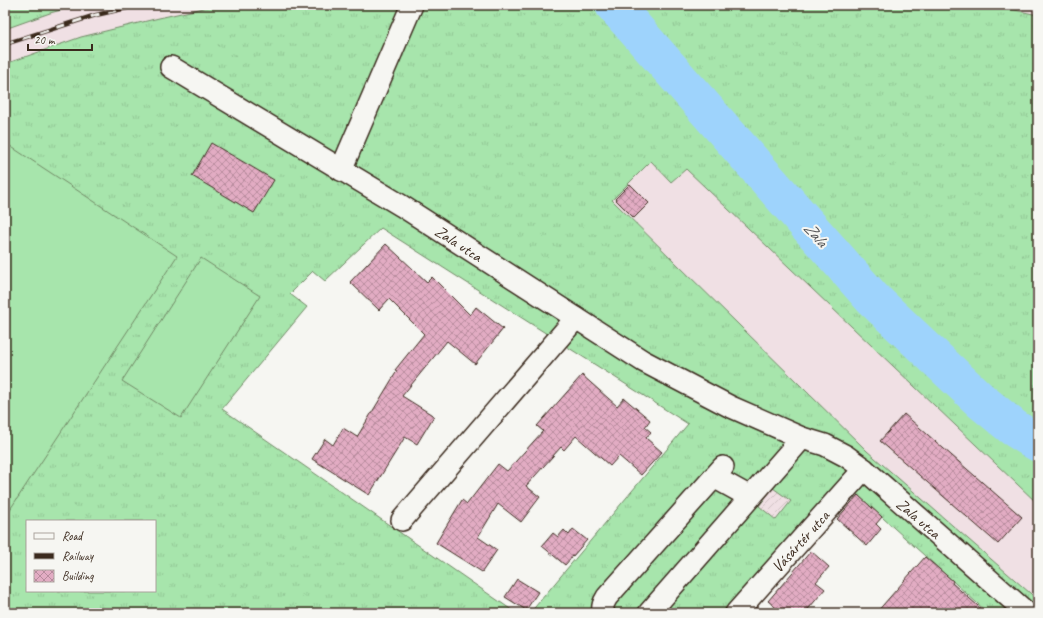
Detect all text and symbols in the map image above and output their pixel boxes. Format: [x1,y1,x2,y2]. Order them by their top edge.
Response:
scale bar [28,26,92,52]
text: 20 m [34,32,56,48]
water label: Zala [799,218,833,253]
street label: Zala utca [431,221,487,267]
street label: Zala utca [892,494,945,544]
street label: Vásártér utca [768,505,835,577]
legend [26,520,156,592]
text: Road [62,528,84,544]
text: Railway [62,548,94,564]
text: Building [62,568,94,584]

